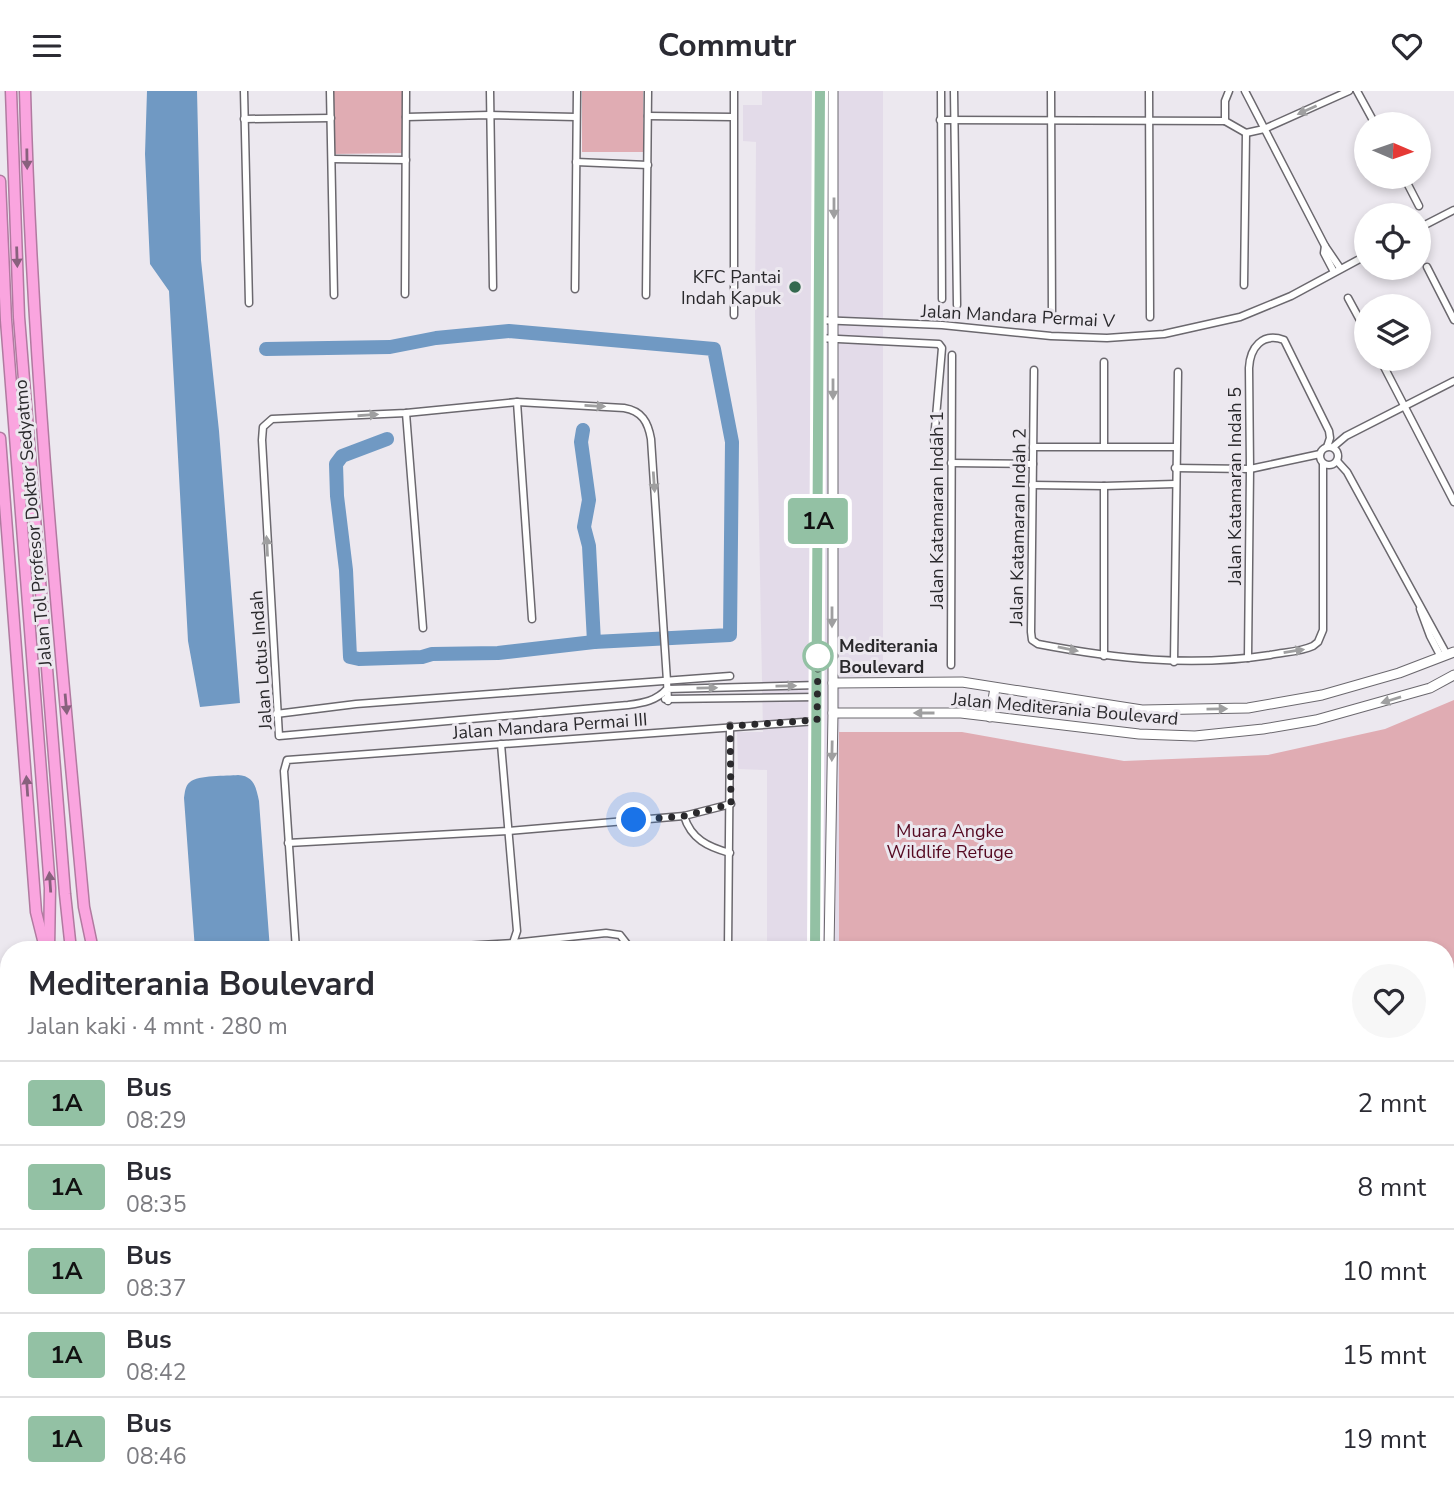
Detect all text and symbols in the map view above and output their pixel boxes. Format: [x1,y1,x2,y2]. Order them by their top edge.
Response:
text: Commutr [658,24,796,67]
icon: menu [28,27,66,65]
icon: heart [1388,27,1426,65]
one-way arrow [1297,104,1317,116]
north arrow [1354,112,1432,189]
map controls [1354,112,1431,371]
one-way arrow [21,148,32,170]
one-way arrow [828,197,839,219]
button: locate [1354,203,1431,280]
one-way arrow [11,246,23,268]
place label: KFC Pantai Indah Kapuk [681,265,782,310]
marker: KFC Pantai Indah Kapuk [787,279,803,295]
button: layers [1354,294,1431,371]
street label: Jalan Mandara Permai V [920,299,1116,333]
one-way arrow [828,378,839,400]
street label: Jalan Tol Profesor Doktor Sedyatmo [8,379,58,668]
street label: Jalan Katamaran Indah 5 [1223,387,1247,586]
one-way arrow [584,401,606,412]
one-way arrow [357,409,379,420]
street label: Jalan Katamaran Indah 1 [925,411,949,610]
street label: Jalan Katamaran Indah 2 [1004,428,1032,627]
one-way arrow [649,471,660,493]
line badge: 1A [786,498,850,544]
text: 1A [802,505,834,537]
one-way arrow [262,535,273,557]
street label: Jalan Lotus Indah [244,590,278,731]
one-way arrow [826,606,838,628]
place label: Mediterania Boulevard [839,634,938,679]
marker: Mediterania Boulevard [803,641,833,671]
one-way arrow [1057,644,1079,655]
one-way arrow [1283,645,1305,656]
one-way arrow [776,681,798,692]
one-way arrow [696,683,718,694]
street label: Jalan Mediterania Boulevard [950,687,1179,731]
one-way arrow [61,693,72,715]
one-way arrow [1380,695,1401,706]
one-way arrow [1206,703,1228,715]
street label: Jalan Mandara Permai III [451,707,648,745]
one-way arrow [912,707,934,719]
one-way arrow [827,740,838,762]
one-way arrow [21,774,32,796]
your location [616,802,651,837]
park label: Muara Angke Wildlife Refuge [887,819,1013,864]
one-way arrow [44,871,55,893]
text: Mediterania Boulevard [28,962,375,1007]
button: heart [1352,964,1426,1038]
text: Jalan kaki · 4 mnt · 280 m [28,1011,288,1042]
text: Bus [126,1070,172,1105]
text: 2 mnt [1358,1086,1426,1121]
text: 1A [50,1087,83,1119]
text: 08:29 [126,1105,186,1136]
text: Bus [126,1154,172,1189]
text: 8 mnt [1358,1170,1426,1205]
text: 1A [50,1171,83,1203]
text: 08:35 [126,1189,186,1220]
text: Bus [126,1238,172,1273]
text: 10 mnt [1342,1254,1426,1289]
text: 1A [50,1255,83,1287]
text: 08:37 [126,1273,186,1304]
text: Bus [126,1322,172,1357]
text: 15 mnt [1342,1338,1426,1373]
text: 1A [50,1339,83,1371]
text: 08:42 [126,1357,186,1388]
text: Bus [126,1406,172,1441]
text: 19 mnt [1342,1422,1426,1457]
text: 1A [50,1423,83,1455]
text: 08:46 [126,1441,186,1472]

